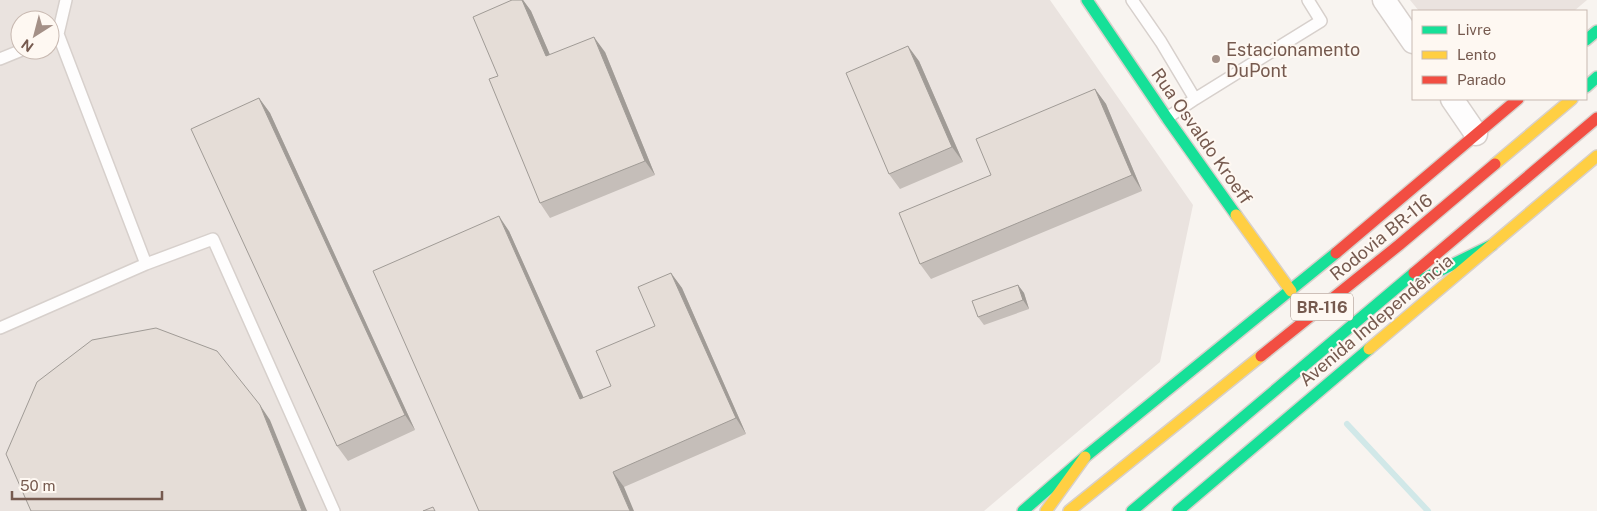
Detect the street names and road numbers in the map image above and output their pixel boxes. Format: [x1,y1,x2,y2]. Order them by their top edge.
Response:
street label: Rua Osvaldo Kroeff [1147,64,1257,208]
street label: Rodovia BR-116 [1326,189,1436,285]
street label: Avenida Independência [1295,250,1457,390]
road number: BR-116 [1291,294,1353,320]

